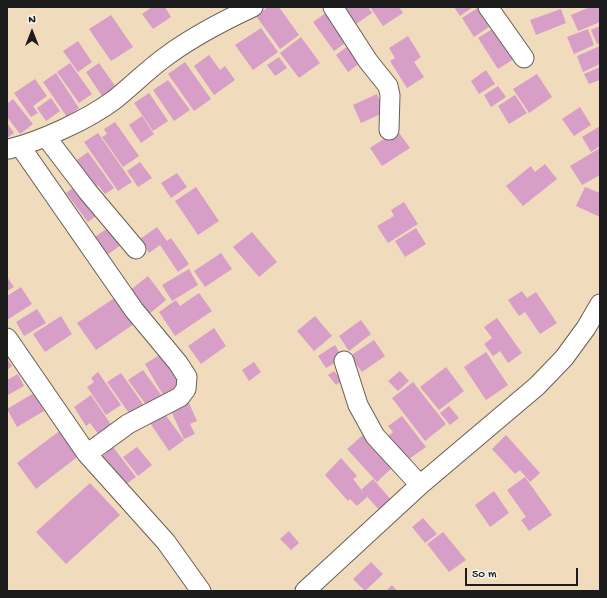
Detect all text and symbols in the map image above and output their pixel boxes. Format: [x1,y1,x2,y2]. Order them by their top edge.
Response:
north arrow [12,12,52,52]
text: N [28,14,36,26]
scale bar [467,560,580,586]
text: 50 m [472,568,497,582]

